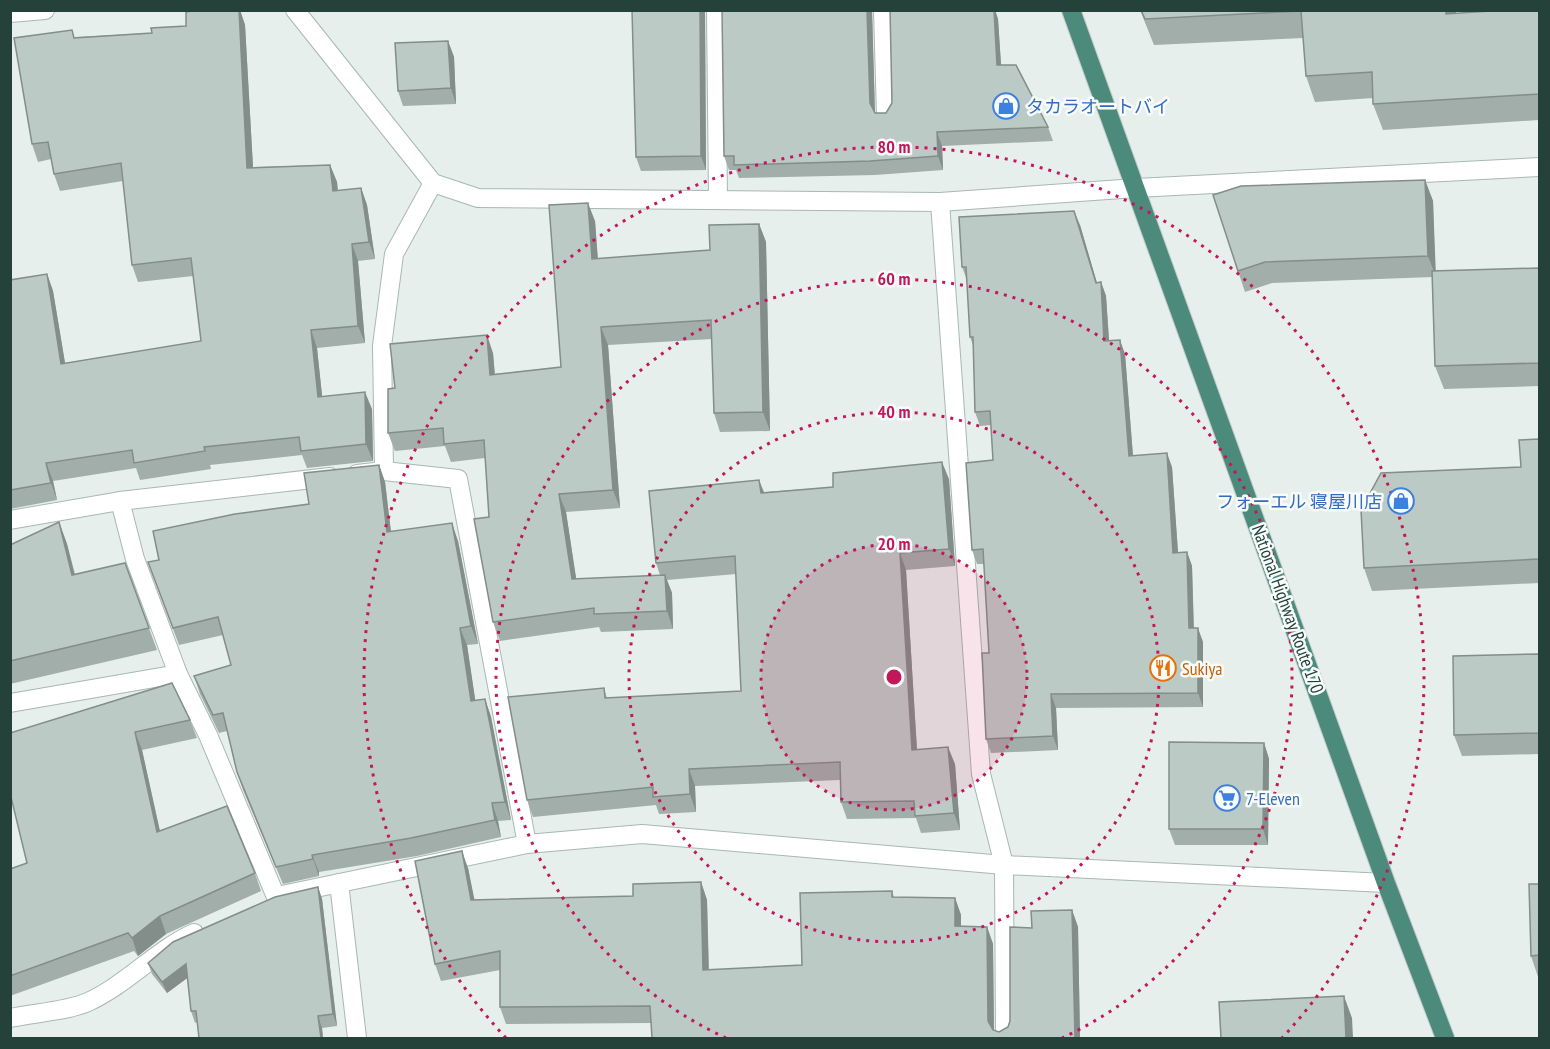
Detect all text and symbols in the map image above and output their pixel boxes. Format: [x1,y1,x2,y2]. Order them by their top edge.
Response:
shop icon: タカラオートバイ [991,91,1021,121]
place label: タカラオートバイ [1026,95,1170,118]
text: 80 m [878,135,910,158]
text: 60 m [878,267,910,290]
text: 40 m [878,400,910,423]
shop icon: フォーエル 寝屋川店 [1386,486,1416,516]
place label: フォーエル 寝屋川店 [1216,490,1382,513]
street label: National Highway Route 170 [1247,522,1329,696]
text: 20 m [878,532,910,555]
restaurant icon: Sukiya [1148,653,1178,683]
place label: Sukiya [1182,657,1222,680]
centre of rings [884,667,904,687]
supermarket icon: 7-Eleven [1212,783,1242,813]
place label: 7-Eleven [1246,787,1300,810]

